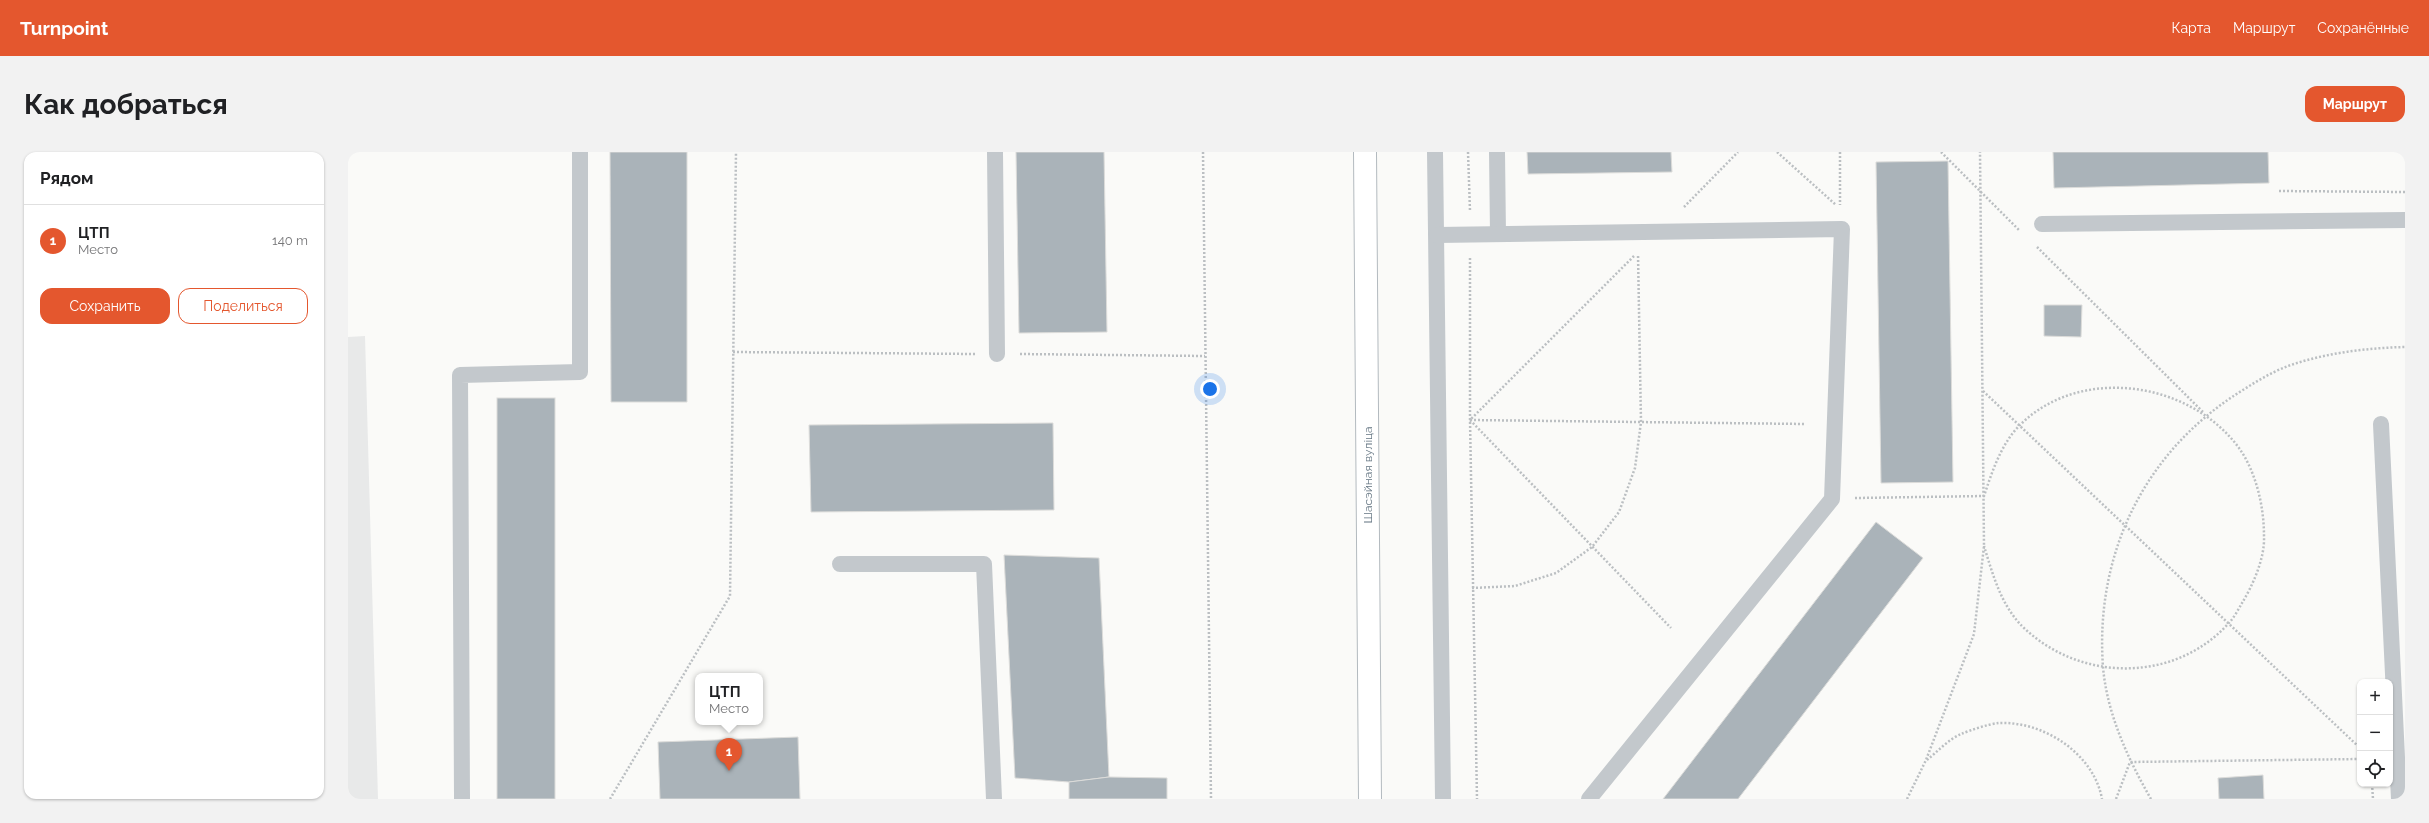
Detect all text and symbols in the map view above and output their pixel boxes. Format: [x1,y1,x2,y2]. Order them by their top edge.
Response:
text: Turnpoint [20,17,108,39]
text: Карта [2172,20,2211,36]
text: Маршрут [2233,20,2295,36]
text: Сохранённые [2317,20,2409,36]
button: Маршрут [2305,86,2405,122]
text: Как добраться [24,88,228,121]
text: Рядом [40,168,93,188]
text: ЦТП [78,224,110,242]
text: 1 [50,233,56,248]
text: 140 m [272,233,308,248]
text: Место [78,242,118,257]
button: Сохранить [40,288,170,324]
button: Поделиться [178,288,308,324]
your location [1200,379,1220,399]
street label: Шасэйная вуліца [1361,426,1375,524]
popup [695,673,763,725]
map controls [2357,679,2393,787]
button: + [2357,679,2393,715]
text: ЦТП [709,683,741,701]
text: Место [709,701,749,716]
button: − [2357,715,2393,751]
pin: 1 [716,738,742,771]
button: locate [2357,751,2393,787]

